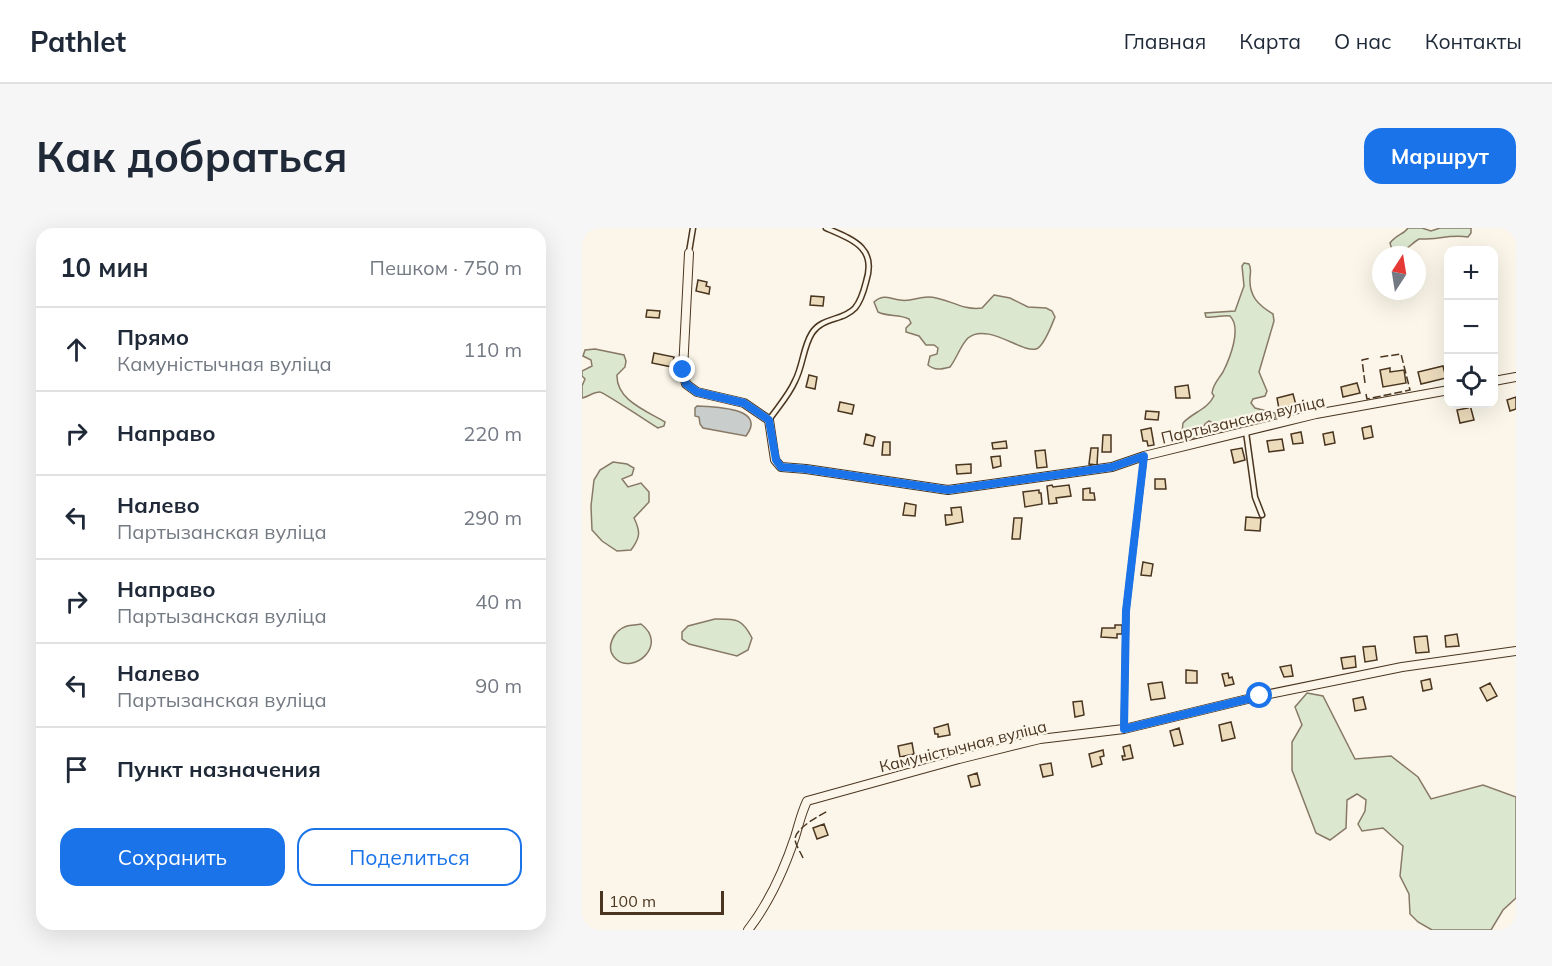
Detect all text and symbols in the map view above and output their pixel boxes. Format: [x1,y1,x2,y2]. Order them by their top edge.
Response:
text: Pathlet [30,24,126,59]
text: Главная [1124,28,1206,54]
text: Карта [1239,28,1301,54]
text: О нас [1334,28,1392,54]
text: Контакты [1425,28,1522,54]
button: Маршрут [1364,128,1516,184]
text: Как добраться [36,130,348,183]
north arrow [1372,246,1426,300]
map controls [1444,246,1498,408]
button: + [1444,246,1498,300]
text: 10 мин [60,251,149,284]
text: Пешком · 750 m [370,255,522,280]
button: − [1444,300,1498,354]
text: Прямо [117,323,189,351]
icon: ahead [60,333,93,366]
text: 110 m [463,337,522,362]
text: Камуністычная вуліца [117,351,332,376]
button: locate [1444,354,1498,408]
route end [669,356,695,382]
street label: Партызанская вуліца [1159,390,1327,448]
icon: right [60,417,93,450]
text: Направо [117,419,215,447]
text: 220 m [463,421,522,446]
text: Налево [117,491,200,519]
icon: left [60,501,93,534]
text: 290 m [463,505,522,530]
text: Партызанская вуліца [117,519,327,544]
text: Направо [117,575,215,603]
icon: right [60,585,93,618]
text: 40 m [475,589,522,614]
text: Партызанская вуліца [117,603,327,628]
text: Налево [117,659,200,687]
icon: left [60,669,93,702]
text: 90 m [475,673,522,698]
route start [1246,682,1272,708]
text: Партызанская вуліца [117,687,327,712]
street label: Камуністычная вуліца [877,716,1049,776]
icon: arrive [60,753,93,786]
text: Пункт назначения [117,755,321,783]
button: Сохранить [60,828,285,886]
button: Поделиться [297,828,522,886]
scale bar [600,888,724,916]
text: 100 m [609,891,656,911]

